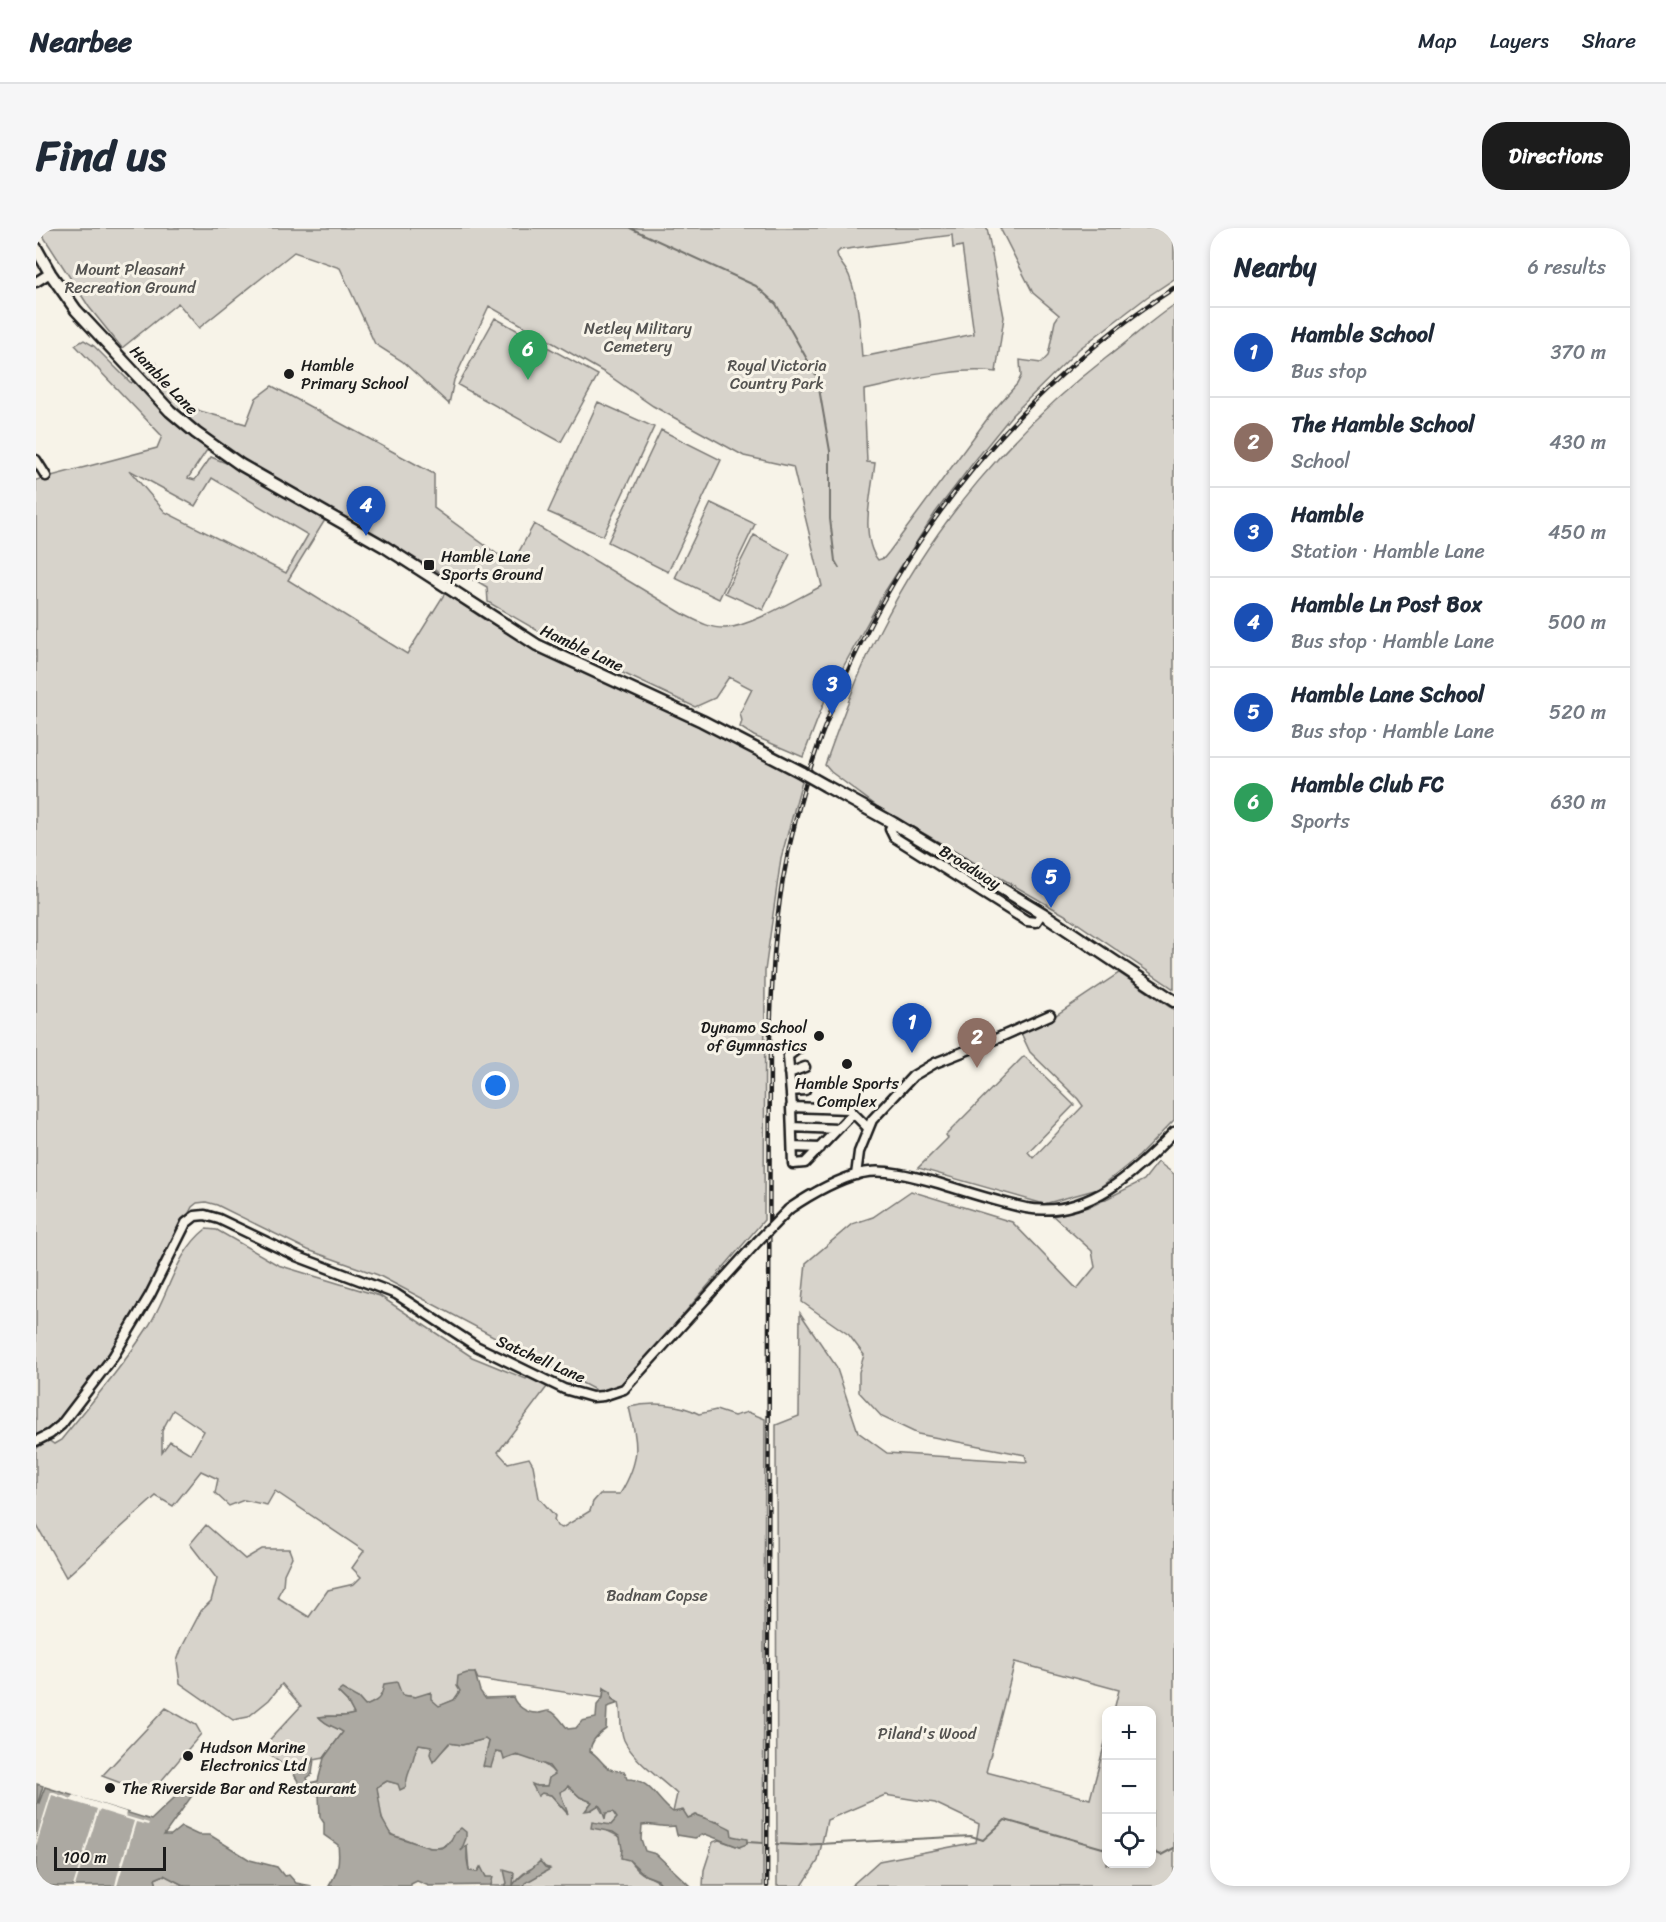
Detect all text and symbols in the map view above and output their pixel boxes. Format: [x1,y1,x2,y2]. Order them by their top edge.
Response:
text: Nearbee [30,17,132,66]
text: Map [1418,22,1457,60]
text: Layers [1490,22,1549,60]
text: Share [1582,22,1636,60]
text: Find us [36,119,166,193]
button: Directions [1482,122,1630,190]
text: Nearby [1234,244,1316,290]
text: 6 results [1527,250,1606,285]
park label: Mount Pleasant Recreation Ground [65,255,197,302]
park label: Netley Military Cemetery [584,314,693,361]
text: Hamble School [1291,315,1434,354]
pin: 6 [508,330,548,380]
text: 1 [1249,335,1258,370]
text: 370 m [1550,335,1606,370]
street label: Hamble Lane [123,338,205,422]
place label: Hamble Primary School [301,351,409,398]
park label: Royal Victoria Country Park [728,351,826,398]
text: Bus stop [1291,354,1367,389]
marker: Hamble Primary School [282,367,296,381]
text: The Hamble School [1291,405,1475,444]
text: 2 [1248,425,1259,460]
text: 430 m [1549,425,1606,460]
text: School [1291,444,1350,479]
pin: 4 [346,486,386,536]
text: Hamble [1291,495,1364,534]
text: 3 [1248,515,1259,550]
text: 450 m [1548,515,1606,550]
text: Station · Hamble Lane [1291,534,1485,569]
place label: Hamble Lane Sports Ground [441,542,544,589]
marker: Hamble Lane Sports Ground [422,558,436,572]
text: Hamble Ln Post Box [1291,585,1482,624]
text: 4 [1247,605,1260,640]
text: 500 m [1548,605,1606,640]
street label: Hamble Lane [535,616,629,680]
text: Bus stop · Hamble Lane [1291,624,1494,659]
pin: 3 [812,666,852,715]
text: Hamble Lane School [1291,675,1484,714]
text: 5 [1247,695,1260,730]
text: 520 m [1549,695,1606,730]
text: Bus stop · Hamble Lane [1291,714,1494,749]
text: Hamble Club FC [1291,765,1444,804]
text: 6 [1248,785,1259,820]
text: 630 m [1550,785,1606,820]
text: Sports [1291,804,1350,839]
street label: Broadway [933,837,1007,898]
pin: 5 [1032,858,1070,908]
pin: 1 [892,1004,932,1053]
place label: Dynamo School of Gymnastics [701,1013,808,1060]
pin: 2 [958,1018,996,1068]
marker: Dynamo School of Gymnastics [812,1029,826,1043]
marker: Hamble Sports Complex [840,1057,854,1071]
place label: Hamble Sports Complex [795,1069,900,1116]
your location [481,1071,510,1100]
street label: Satchell Lane [492,1326,590,1392]
park label: Badnam Copse [606,1581,708,1610]
map controls [1102,1706,1156,1868]
button: + [1102,1706,1156,1760]
park label: Piland's Wood [878,1719,978,1748]
place label: Hudson Marine Electronics Ltd [200,1733,308,1780]
marker: Hudson Marine Electronics Ltd [181,1749,195,1763]
button: − [1102,1760,1156,1814]
place label: The Riverside Bar and Restaurant [122,1774,357,1803]
marker: The Riverside Bar and Restaurant [103,1781,117,1795]
button: locate [1102,1814,1156,1868]
text: 100 m [63,1843,107,1872]
scale bar [54,1844,166,1872]

